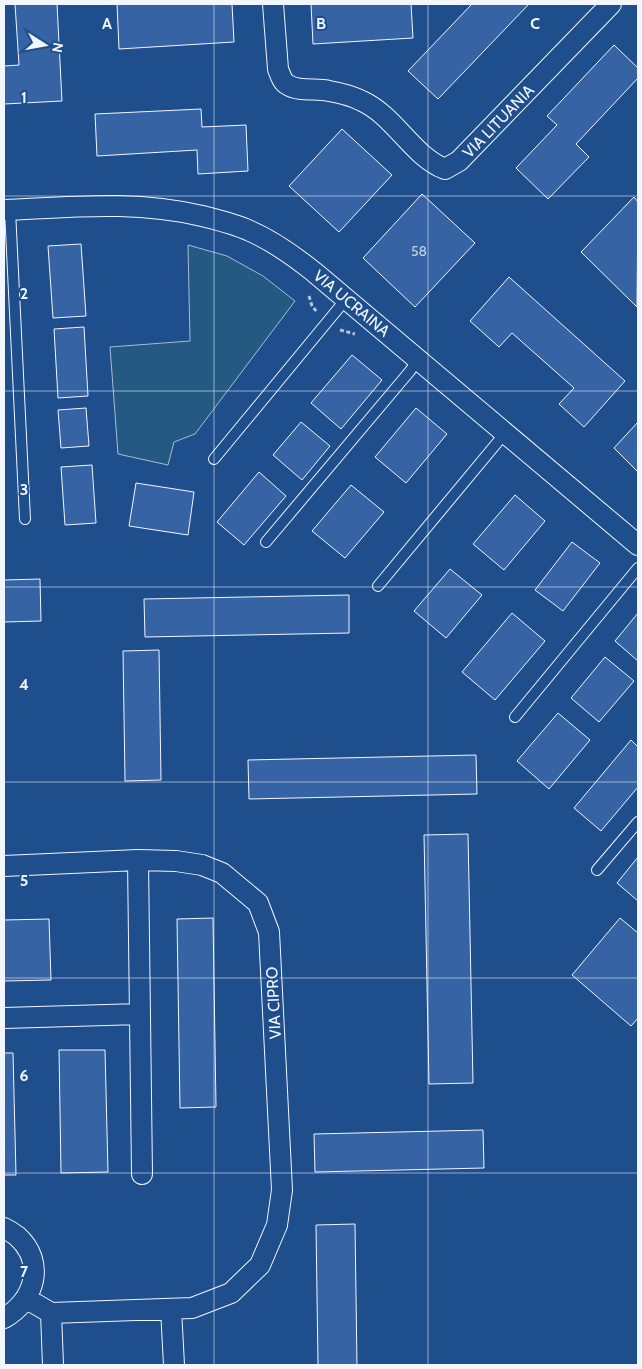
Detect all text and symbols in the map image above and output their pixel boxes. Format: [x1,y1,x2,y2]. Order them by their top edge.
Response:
text: A [102,14,112,33]
text: B [316,14,326,33]
text: C [530,14,540,33]
north arrow [20,20,70,70]
text: N [48,41,68,54]
street label: VIA LITUANIA [459,81,538,162]
text: 1 [21,88,27,107]
house number: 58 [411,242,427,260]
street label: VIA UCRAINA [310,266,394,341]
text: 2 [20,284,28,303]
text: 3 [20,480,28,499]
text: 4 [19,675,29,694]
text: 5 [20,871,28,890]
street label: VIA CIPRO [262,966,285,1040]
text: 6 [20,1066,29,1085]
text: 7 [20,1262,29,1281]

